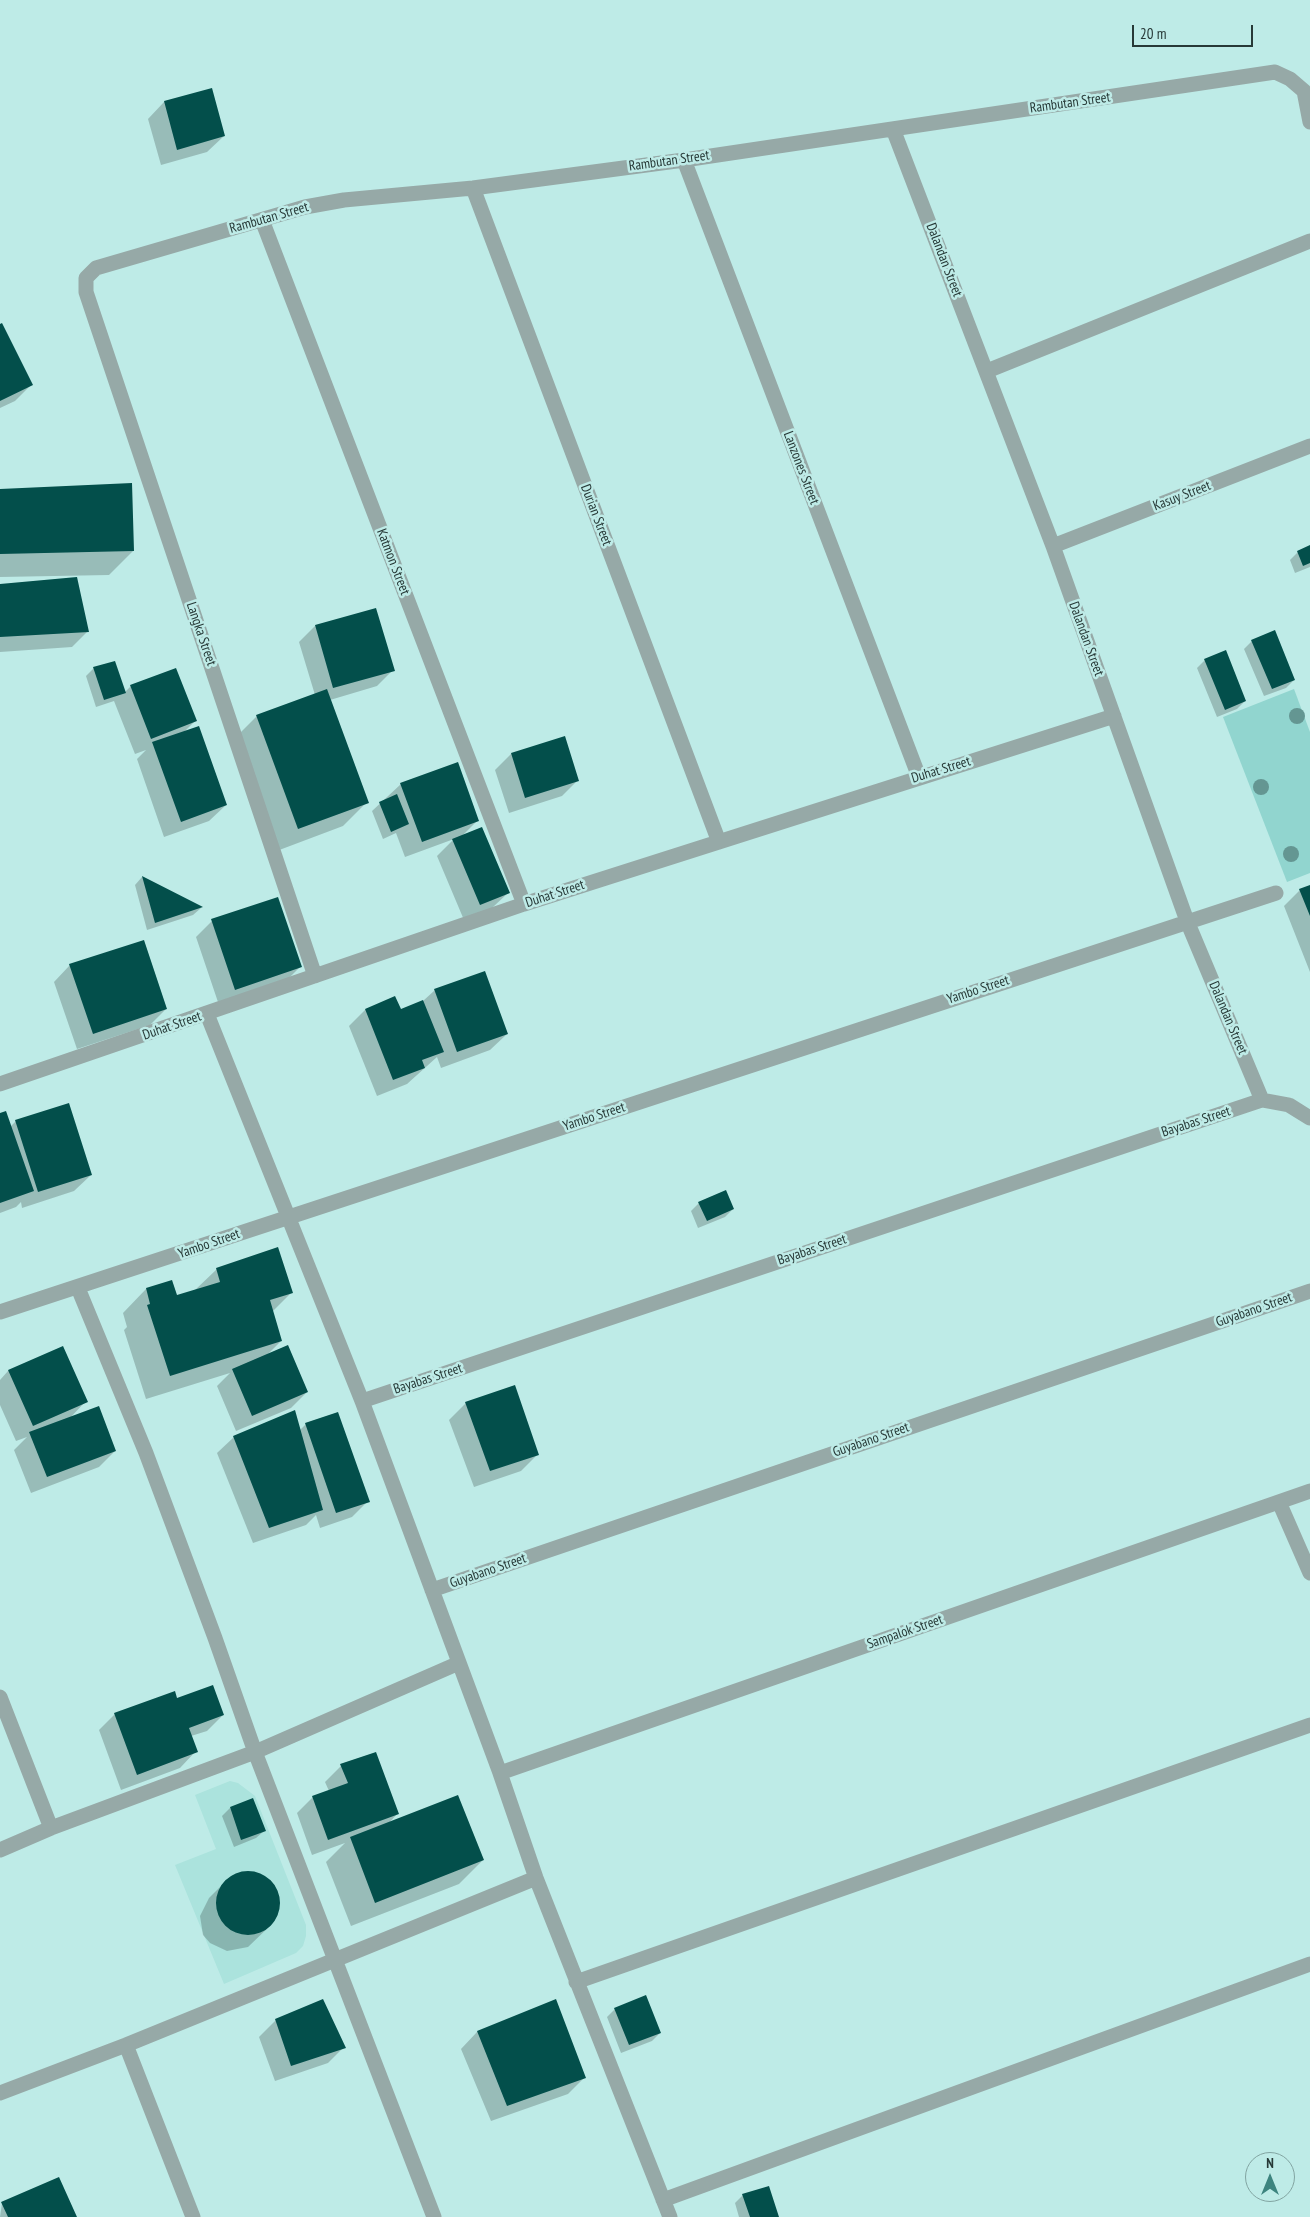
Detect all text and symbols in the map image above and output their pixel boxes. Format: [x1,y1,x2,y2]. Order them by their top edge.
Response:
scale bar [1135,15,1256,47]
text: 20 m [1140,24,1166,43]
street label: Rambutan Street [1029,89,1111,117]
street label: Rambutan Street [628,147,710,175]
street label: Rambutan Street [228,199,310,237]
street label: Dalandan Street [922,221,966,299]
street label: Lanzones Street [779,429,823,507]
street label: Kasuy Street [1151,477,1213,515]
street label: Durian Street [577,482,615,548]
street label: Katmon Street [373,527,413,597]
street label: Langka Street [182,600,220,668]
street label: Dalandan Street [1065,600,1107,678]
street label: Duhat Street [909,753,973,787]
street label: Duhat Street [523,877,587,911]
street label: Yambo Street [945,972,1011,1008]
street label: Dalandan Street [1205,979,1251,1057]
street label: Duhat Street [140,1008,204,1044]
street label: Yambo Street [561,1099,627,1135]
street label: Bayabas Street [1159,1103,1233,1141]
street label: Yambo Street [176,1226,242,1262]
street label: Bayabas Street [775,1231,849,1269]
street label: Guyabano Street [1214,1289,1294,1331]
street label: Bayabas Street [391,1360,465,1398]
street label: Guyabano Street [831,1419,911,1461]
street label: Guyabano Street [448,1550,528,1592]
street label: Sampalok Street [865,1611,945,1653]
north arrow [1245,2152,1295,2202]
text: N [1266,2154,1274,2172]

